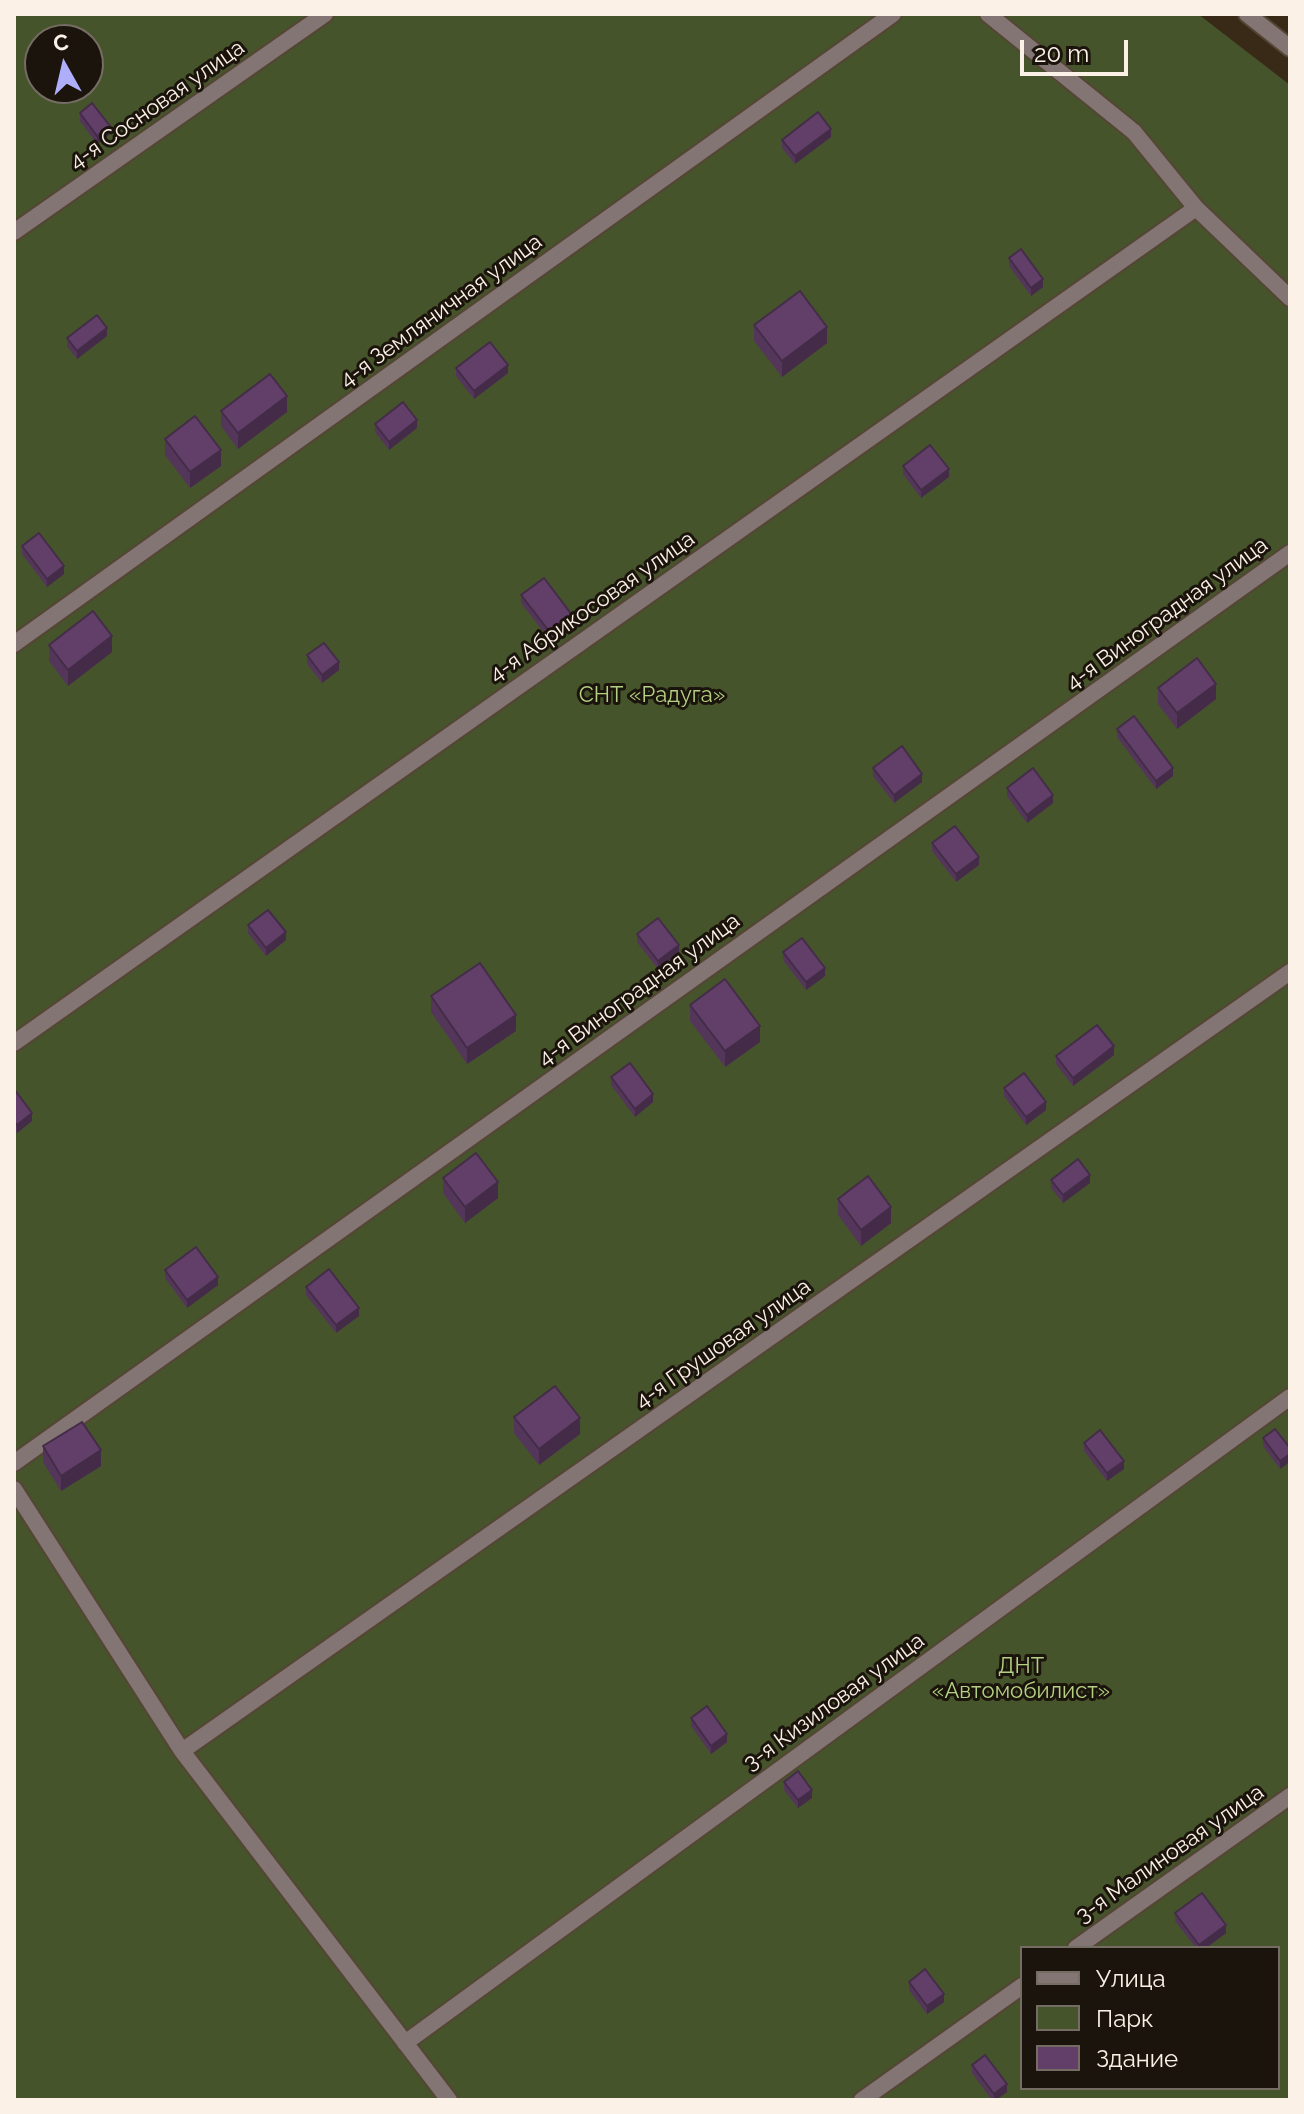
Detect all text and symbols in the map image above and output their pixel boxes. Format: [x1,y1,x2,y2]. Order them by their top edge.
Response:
north arrow [24,24,104,104]
scale bar [1024,24,1132,74]
text: С [52,28,70,56]
street label: 4-я Сосновая улица [64,35,250,175]
text: 20 m [1034,39,1089,68]
street label: 4-я Земляничная улица [335,229,547,393]
street label: 4-я Абрикосовая улица [484,526,700,688]
street label: 4-я Виноградная улица [1061,532,1273,696]
park label: СНТ «Радуга» [579,682,725,708]
street label: 4-я Виноградная улица [533,908,745,1072]
street label: 4-я Грушовая улица [630,1273,816,1415]
street label: 3-я Кизиловая улица [739,1628,929,1776]
park label: ДНТ «Автомобилист» [932,1653,1110,1704]
street label: 3-я Малиновая улица [1071,1779,1269,1929]
legend [1020,1946,1280,2090]
text: Улица [1096,1964,1166,1993]
text: Парк [1096,2004,1154,2033]
text: Здание [1096,2044,1178,2073]

